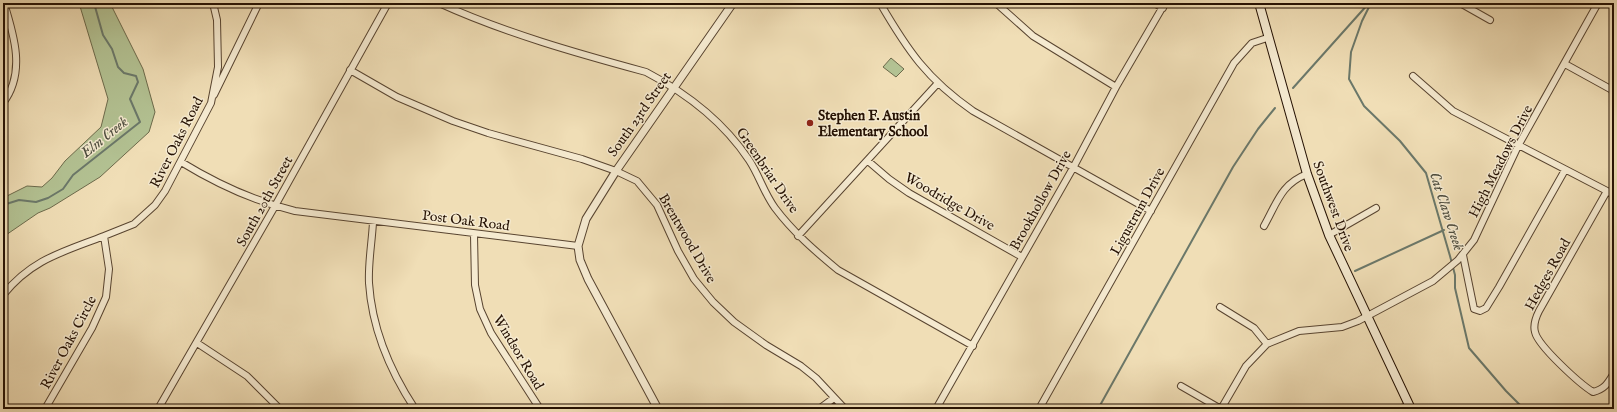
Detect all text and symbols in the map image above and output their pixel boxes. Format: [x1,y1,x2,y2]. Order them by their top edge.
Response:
street label: South 23rd Street [604,69,676,160]
street label: River Oaks Road [146,93,208,191]
street label: High Meadows Drive [1465,102,1537,221]
place label: Stephen F. Austin Elementary School [818,107,929,141]
water label: Elm Creek [76,113,132,163]
marker: Stephen F. Austin Elementary School [805,118,815,128]
street label: Greenbriar Drive [732,124,803,217]
street label: Brookhollow Drive [1006,147,1076,254]
street label: South 20th Street [233,153,297,250]
street label: Southwest Drive [1308,159,1358,255]
street label: Ligustrum Drive [1106,164,1170,258]
street label: Woodridge Drive [901,169,998,235]
water label: Cat Claw Creek [1425,170,1468,253]
street label: Brentwood Drive [654,191,720,287]
street label: Post Oak Road [421,207,511,235]
street label: Hedges Road [1521,235,1575,314]
street label: River Oaks Circle [37,292,101,392]
street label: Windsor Road [489,312,548,394]

